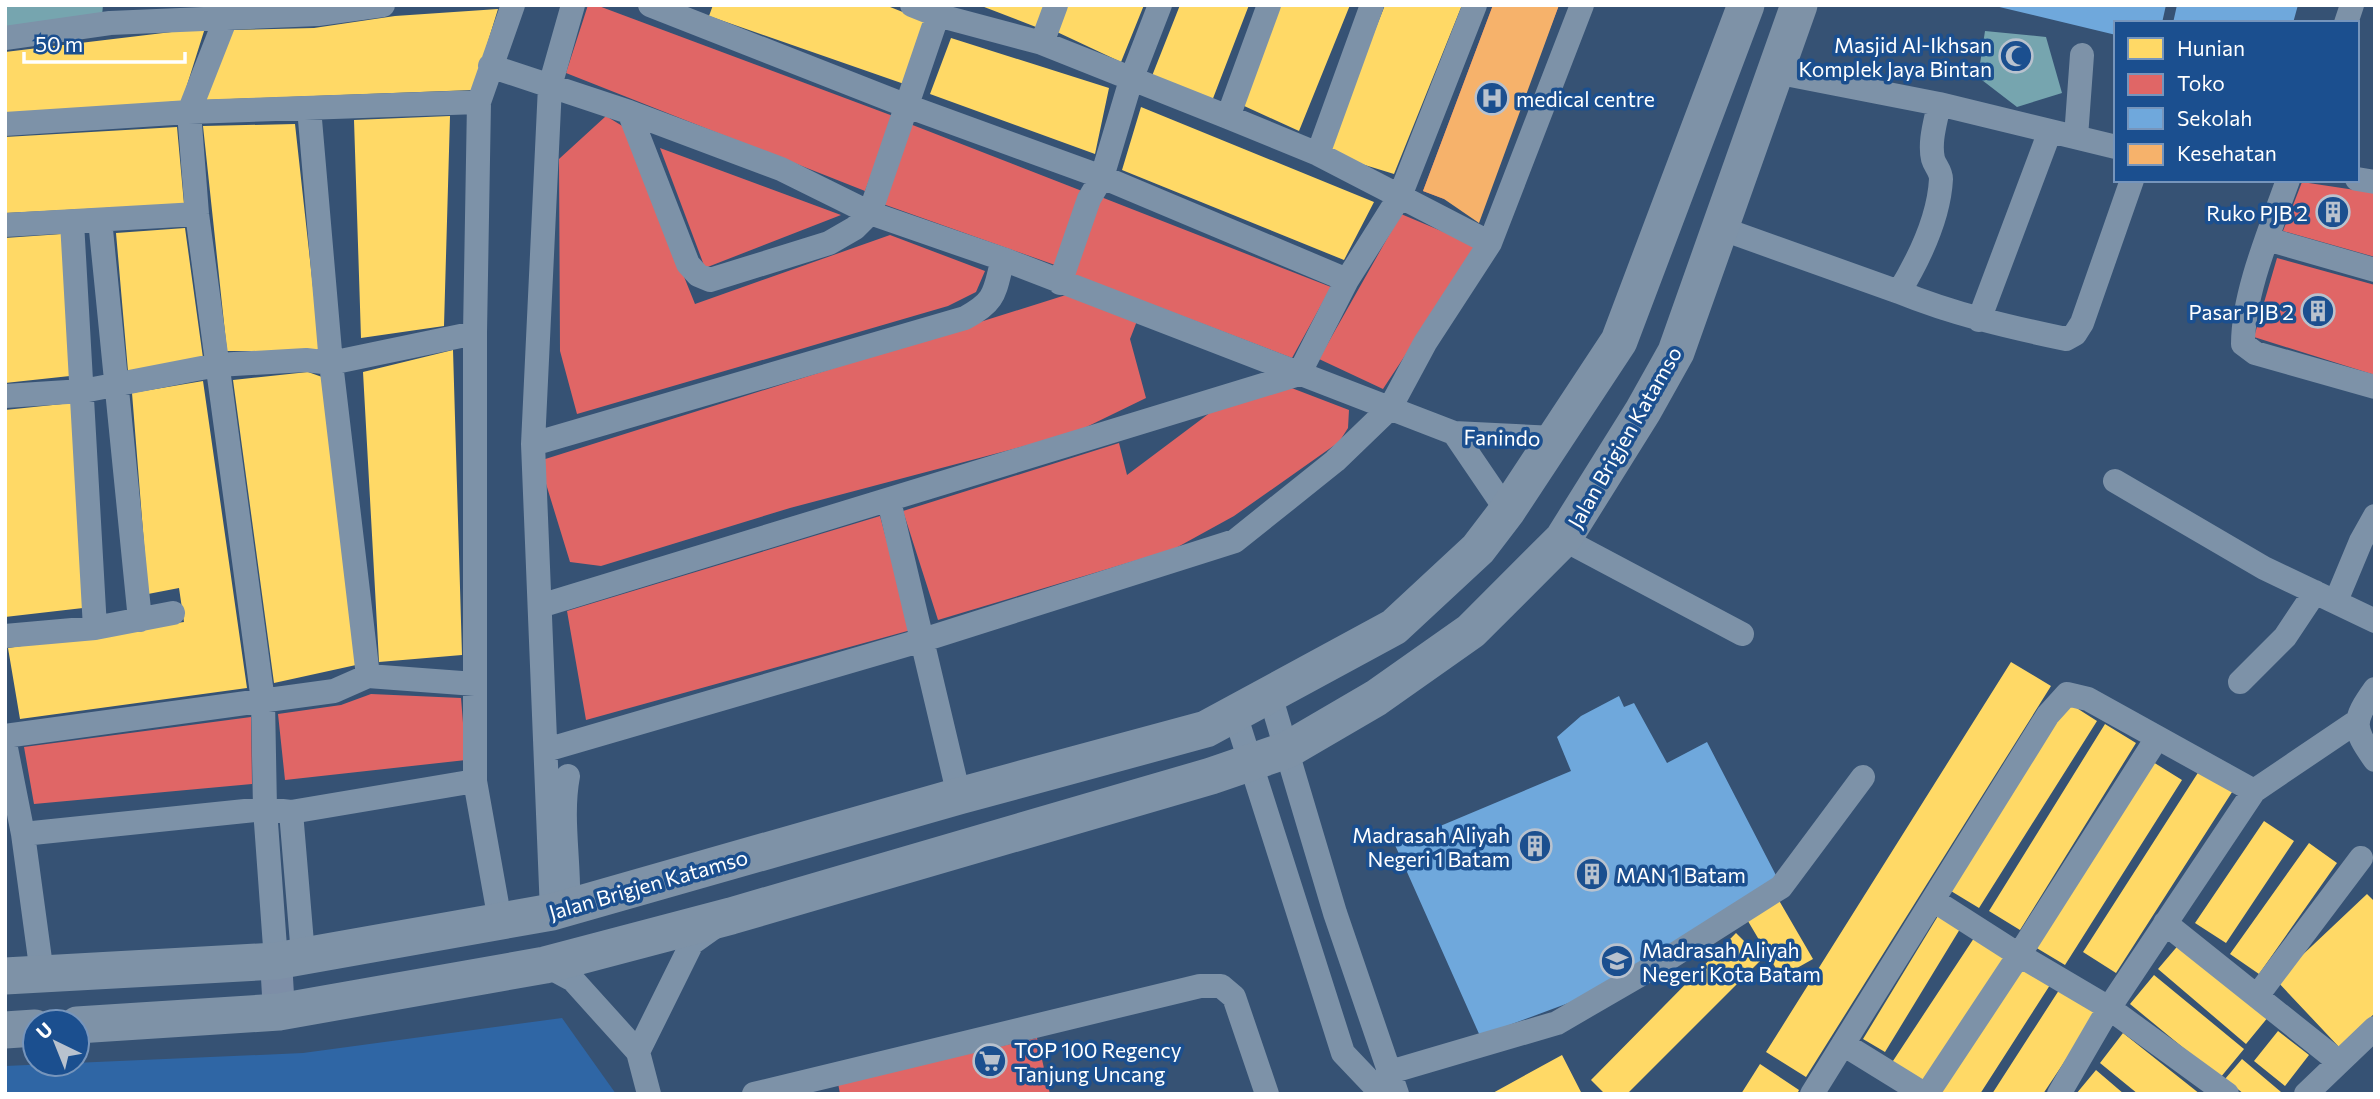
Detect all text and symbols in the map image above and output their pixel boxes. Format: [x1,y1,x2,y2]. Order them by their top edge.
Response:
scale bar [24,21,186,65]
legend [2114,21,2359,182]
text: 50 m [35,31,83,56]
place label: Masjid Al-Ikhsan Komplek Jaya Bintan [1798,32,1992,81]
text: Hunian [2177,35,2245,60]
mosque icon: Masjid Al-Ikhsan Komplek Jaya Bintan [1997,37,2035,75]
text: Toko [2177,70,2225,95]
hospital icon: medical centre [1473,79,1511,117]
place label: medical centre [1516,86,1655,111]
text: Sekolah [2177,105,2252,130]
text: Kesehatan [2177,140,2277,165]
building icon: Ruko PJB 2 [2314,193,2352,231]
place label: Ruko PJB 2 [2206,200,2308,225]
building icon: Pasar PJB 2 [2299,292,2337,330]
place label: Pasar PJB 2 [2188,299,2294,324]
street label: Jalan Brigjen Katamso [1562,342,1686,532]
street label: Fanindo [1463,424,1541,450]
place label: Madrasah Aliyah Negeri 1 Batam [1352,822,1510,871]
building icon: Madrasah Aliyah Negeri 1 Batam [1516,827,1554,865]
street label: Jalan Brigjen Katamso [546,844,750,924]
building icon: MAN 1 Batam [1573,855,1611,893]
place label: MAN 1 Batam [1616,862,1746,887]
place label: Madrasah Aliyah Negeri Kota Batam [1642,937,1821,986]
school or university icon: Madrasah Aliyah Negeri Kota Batam [1598,942,1636,980]
north arrow [21,1008,91,1078]
text: U [31,1017,57,1043]
place label: TOP 100 Regency Tanjung Uncang [1014,1037,1182,1086]
supermarket icon: TOP 100 Regency Tanjung Uncang [971,1042,1009,1080]

